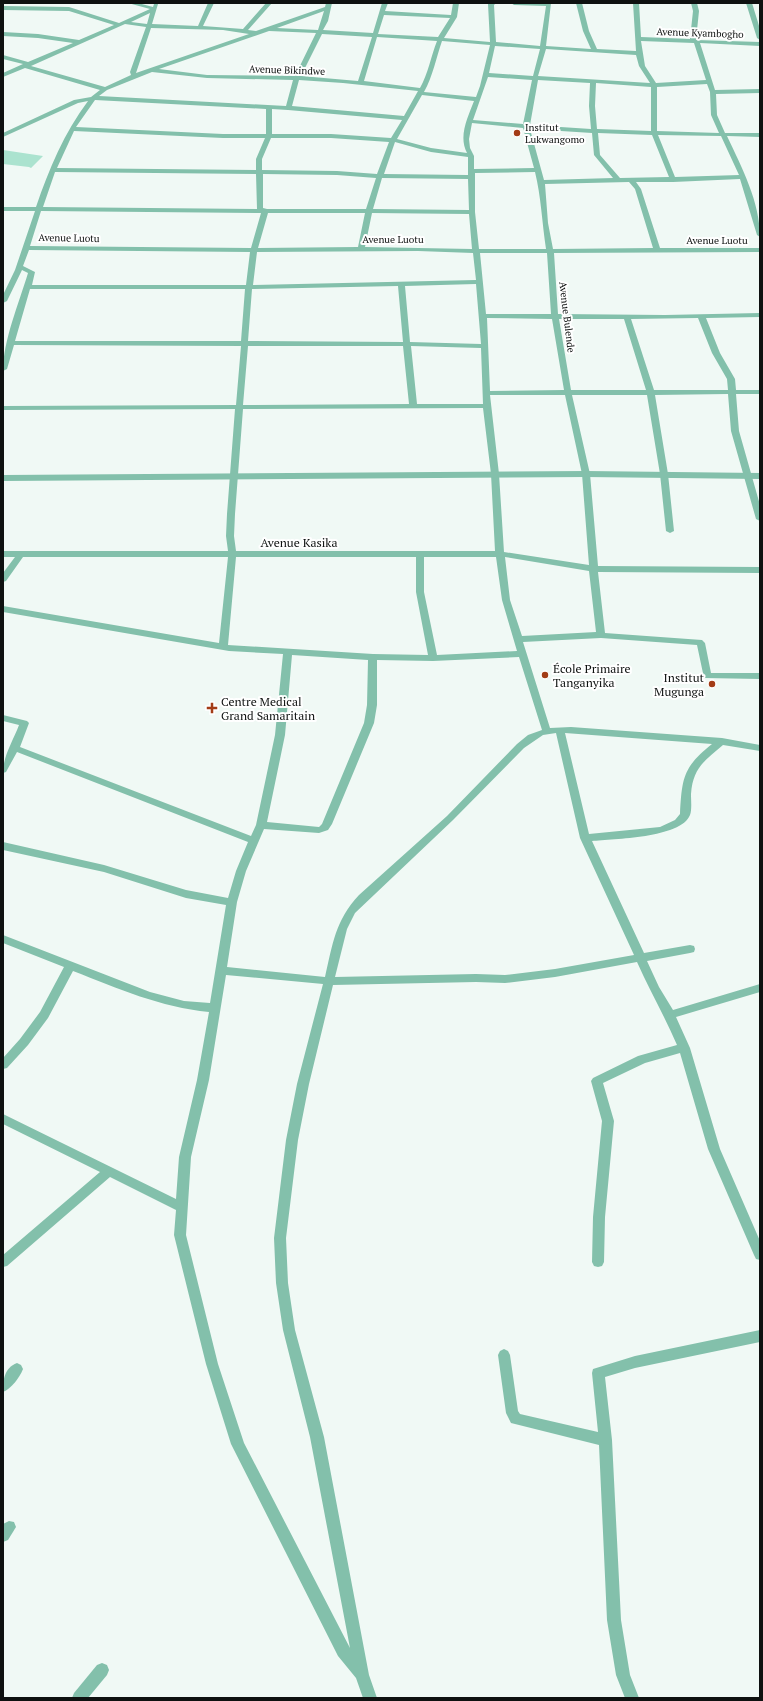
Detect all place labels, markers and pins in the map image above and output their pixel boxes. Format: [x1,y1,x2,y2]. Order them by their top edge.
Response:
place label: Institut Lukwangomo [525,121,585,146]
marker: Institut Lukwangomo [512,128,522,138]
place label: École Primaire Tanganyika [553,661,631,690]
marker: École Primaire Tanganyika [540,670,550,680]
place label: Institut Mugunga [654,670,705,699]
marker: Institut Mugunga [707,679,717,689]
place label: Centre Medical Grand Samaritain [221,694,315,723]
marker: Centre Medical Grand Samaritain [206,702,218,714]

